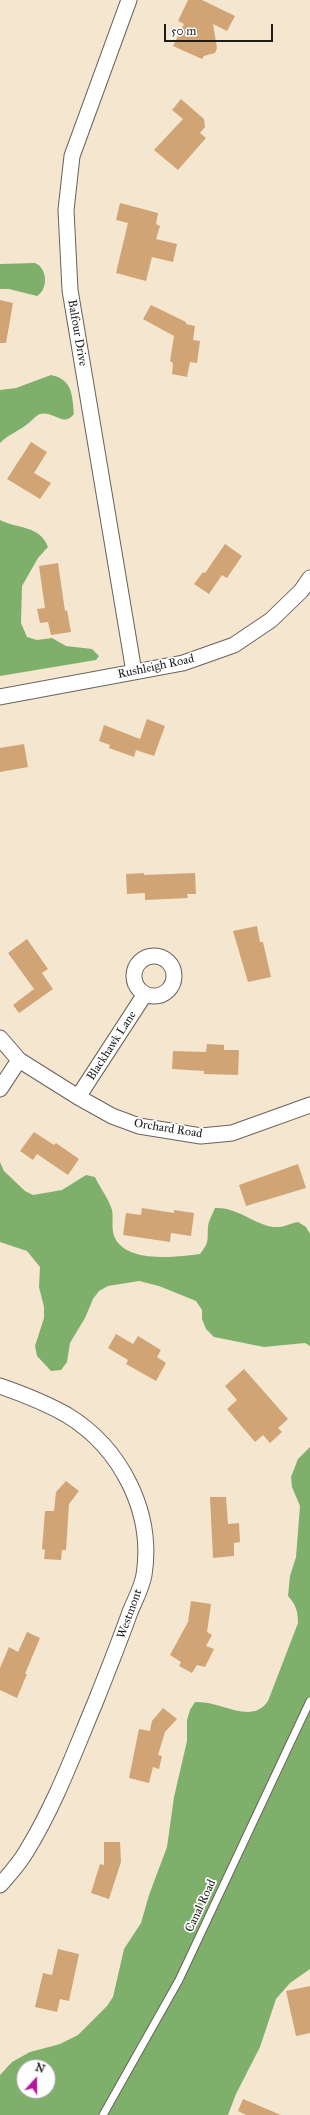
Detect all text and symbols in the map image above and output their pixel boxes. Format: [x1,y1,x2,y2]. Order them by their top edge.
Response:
scale bar [166,16,275,42]
text: 50 m [171,24,196,38]
street label: Balfour Drive [64,298,90,368]
street label: Rushleigh Road [117,652,195,682]
street label: Blackhawk Lane [84,1009,140,1083]
street label: Orchard Road [133,1116,203,1142]
street label: Westmont [114,1587,146,1641]
street label: Canal Road [183,1877,219,1935]
north arrow [16,2059,56,2099]
text: N [33,2061,47,2076]

